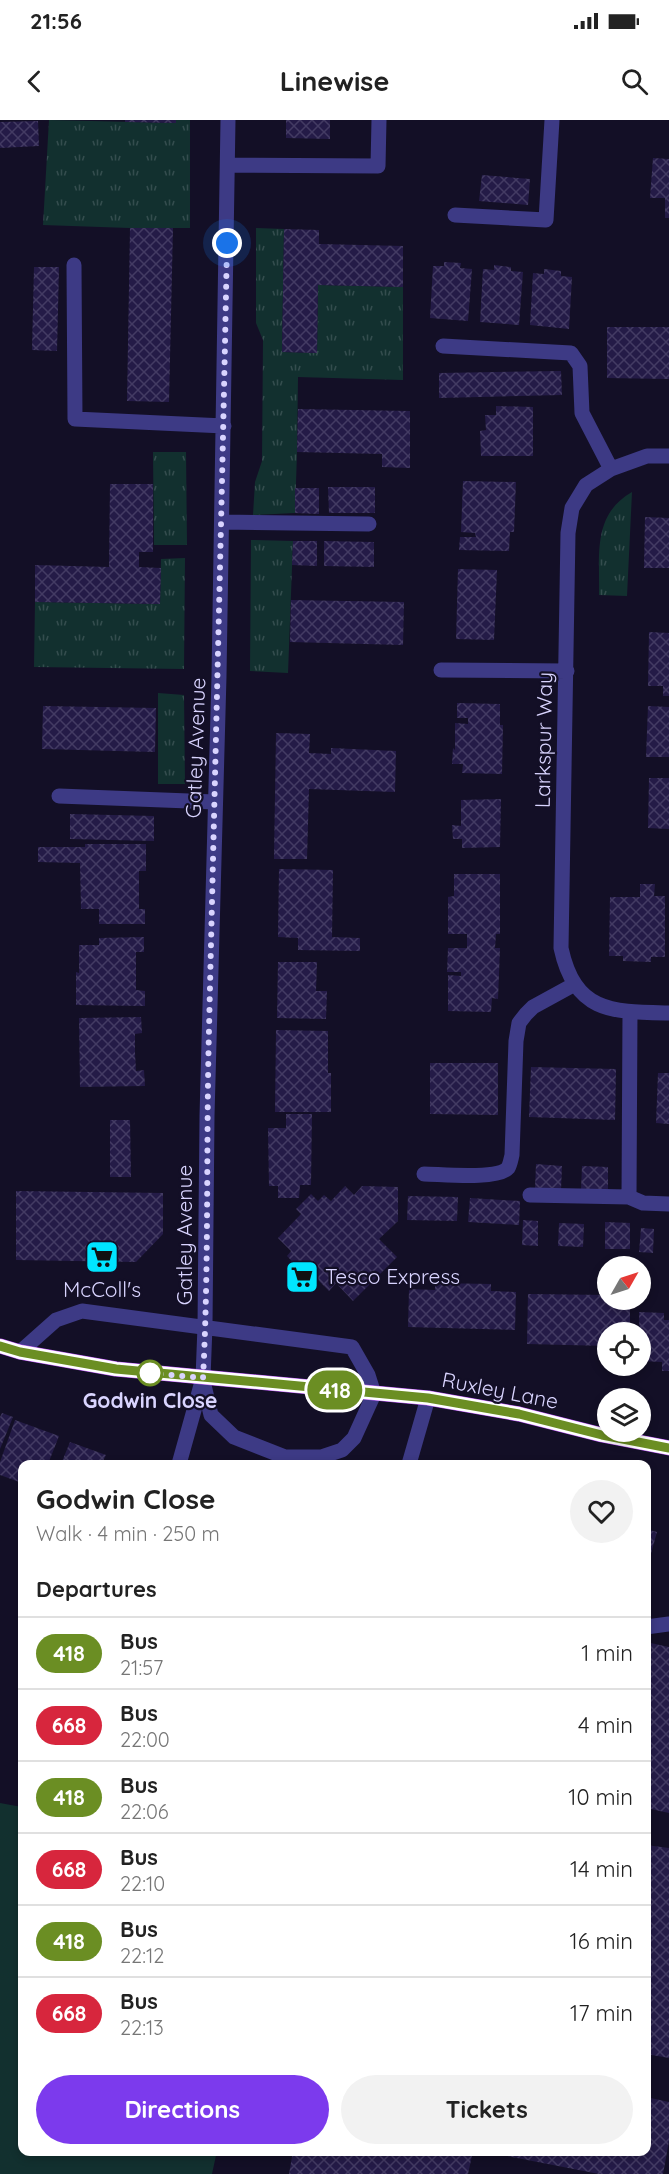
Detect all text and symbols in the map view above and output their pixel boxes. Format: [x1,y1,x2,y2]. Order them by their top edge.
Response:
text: 21:56 [30,7,82,35]
text: Linewise [280,64,389,98]
icon: back [18,65,51,98]
icon: search [618,65,651,98]
your location [212,228,242,258]
street label: Larkspur Way [529,672,557,808]
street label: Gatley Avenue [180,677,210,819]
street label: Gatley Avenue [171,1165,197,1305]
supermarket icon: McColl's [84,1239,120,1275]
north arrow [597,1256,651,1310]
map controls [597,1256,651,1442]
supermarket icon: Tesco Express [284,1259,320,1295]
place label: Tesco Express [325,1263,460,1289]
place label: McColl's [63,1276,141,1302]
button: locate [597,1322,651,1376]
marker: Godwin Close [137,1360,163,1386]
street label: Ruxley Lane [440,1366,561,1414]
line badge: 418 [300,1370,370,1410]
text: 418 [319,1377,351,1403]
place label: Godwin Close [83,1387,217,1413]
button: layers [597,1388,651,1442]
button: heart [570,1480,633,1543]
text: Godwin Close [36,1481,216,1516]
text: Walk · 4 min · 250 m [36,1521,220,1546]
text: Departures [36,1575,157,1603]
text: Bus [120,1627,158,1655]
text: 1 min [581,1639,633,1667]
text: 418 [53,1640,85,1666]
text: 21:57 [120,1655,163,1680]
text: Bus [120,1699,158,1727]
text: 4 min [578,1711,633,1739]
text: 668 [52,1712,86,1738]
text: 22:00 [120,1727,170,1752]
text: Bus [120,1771,158,1799]
text: 10 min [568,1783,633,1811]
text: 418 [53,1784,85,1810]
text: 22:06 [120,1799,169,1824]
text: Bus [120,1843,158,1871]
text: 14 min [570,1855,633,1883]
text: 668 [52,1856,86,1882]
text: 22:10 [120,1871,165,1896]
text: Bus [120,1915,158,1943]
text: 16 min [570,1927,633,1955]
text: 418 [53,1928,85,1954]
text: 22:12 [120,1943,164,1968]
text: Bus [120,1987,158,2015]
text: 17 min [570,1999,633,2027]
text: 668 [52,2000,86,2026]
text: 22:13 [120,2015,164,2040]
button: Directions [36,2075,329,2144]
button: Tickets [341,2075,633,2144]

